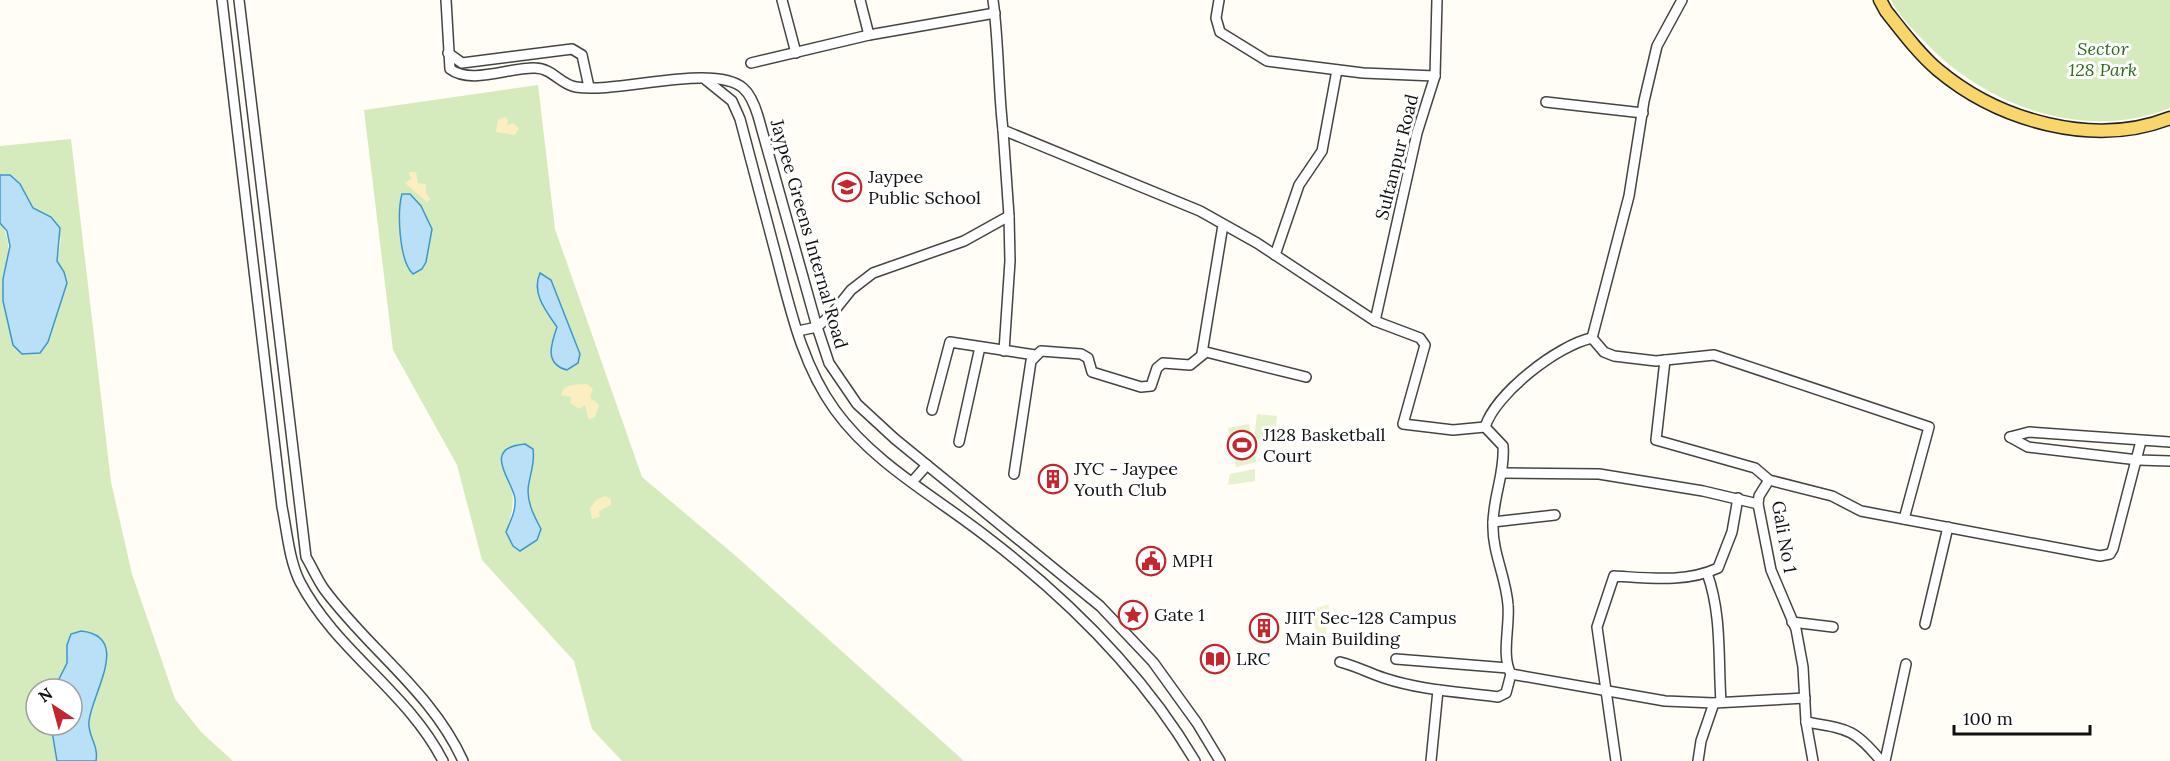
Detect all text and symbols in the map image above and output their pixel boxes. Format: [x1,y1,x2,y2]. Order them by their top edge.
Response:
park label: Sector 128 Park [2069,37,2137,81]
street label: Sultanpur Road [1370,91,1423,222]
street label: Jaypee Greens Internal Road [765,116,853,351]
place label: Jaypee Public School [867,165,981,209]
school or university icon: Jaypee Public School [831,171,863,203]
place label: J128 Basketball Court [1262,423,1385,467]
sports icon: J128 Basketball Court [1226,429,1258,461]
place label: JYC - Jaypee Youth Club [1073,457,1178,501]
building icon: JYC - Jaypee Youth Club [1037,463,1069,495]
street label: Gali No 1 [1767,499,1802,575]
public building icon: MPH [1135,545,1167,577]
place label: MPH [1172,549,1213,572]
place icon: Gate 1 [1117,599,1149,631]
place label: Gate 1 [1154,603,1205,626]
place label: JIIT Sec-128 Campus Main Building [1284,606,1457,650]
building icon: JIIT Sec-128 Campus Main Building [1248,612,1280,644]
library icon: LRC [1199,643,1231,675]
place label: LRC [1236,647,1271,670]
north arrow [24,677,84,737]
text: N [34,683,56,707]
scale bar [1954,698,2090,736]
text: 100 m [1963,707,2013,730]

